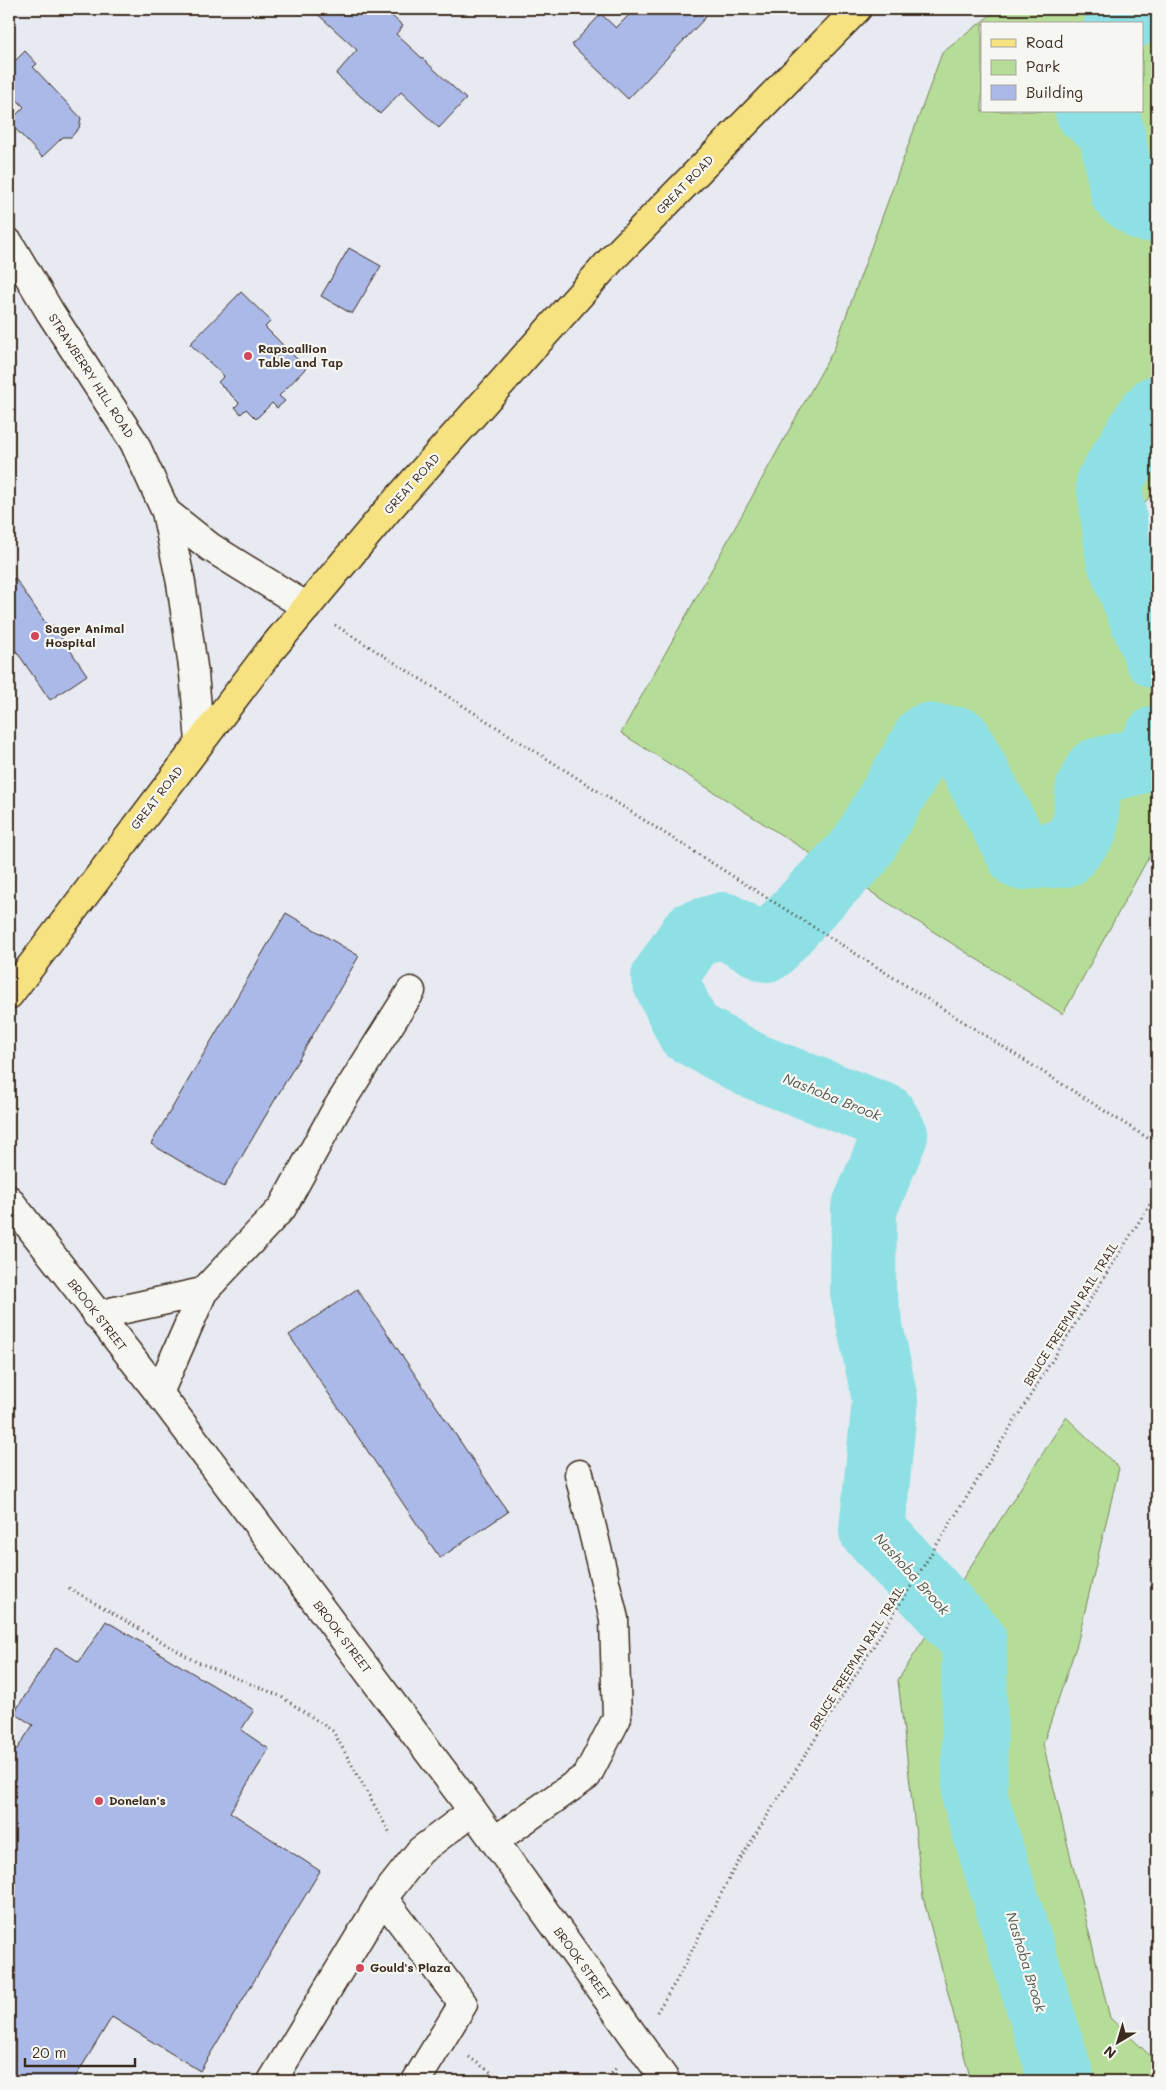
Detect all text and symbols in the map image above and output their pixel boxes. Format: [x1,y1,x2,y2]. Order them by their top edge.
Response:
legend [981,22,1144,112]
text: Road [1026,32,1063,52]
text: Park [1026,56,1060,76]
text: Building [1026,82,1083,102]
street label: GREAT ROAD [652,151,716,217]
street label: STRAWBERRY HILL ROAD [46,310,138,441]
place label: Rapscallion Table and Tap [258,340,343,370]
marker: Rapscallion Table and Tap [242,350,254,362]
street label: GREAT ROAD [380,450,443,517]
place label: Sager Animal Hospital [45,620,124,650]
marker: Sager Animal Hospital [29,630,41,642]
street label: GREAT ROAD [126,762,186,832]
water label: Nashoba Brook [780,1068,884,1125]
street label: BRUCE FREEMAN RAIL TRAIL [1019,1238,1121,1388]
street label: BROOK STREET [65,1275,131,1354]
water label: Nashoba Brook [871,1529,955,1619]
street label: BRUCE FREEMAN RAIL TRAIL [805,1582,907,1732]
street label: BROOK STREET [310,1597,376,1676]
place label: Donelan's [109,1792,166,1808]
marker: Donelan's [93,1795,105,1807]
water label: Nashoba Brook [1002,1909,1051,2015]
street label: BROOK STREET [551,1924,615,2003]
place label: Gould's Plaza [370,1959,451,1975]
marker: Gould's Plaza [354,1962,366,1974]
north arrow [1094,2018,1144,2068]
scale bar [25,2035,135,2067]
text: 20 m [32,2042,66,2062]
text: N [1100,2042,1120,2063]

